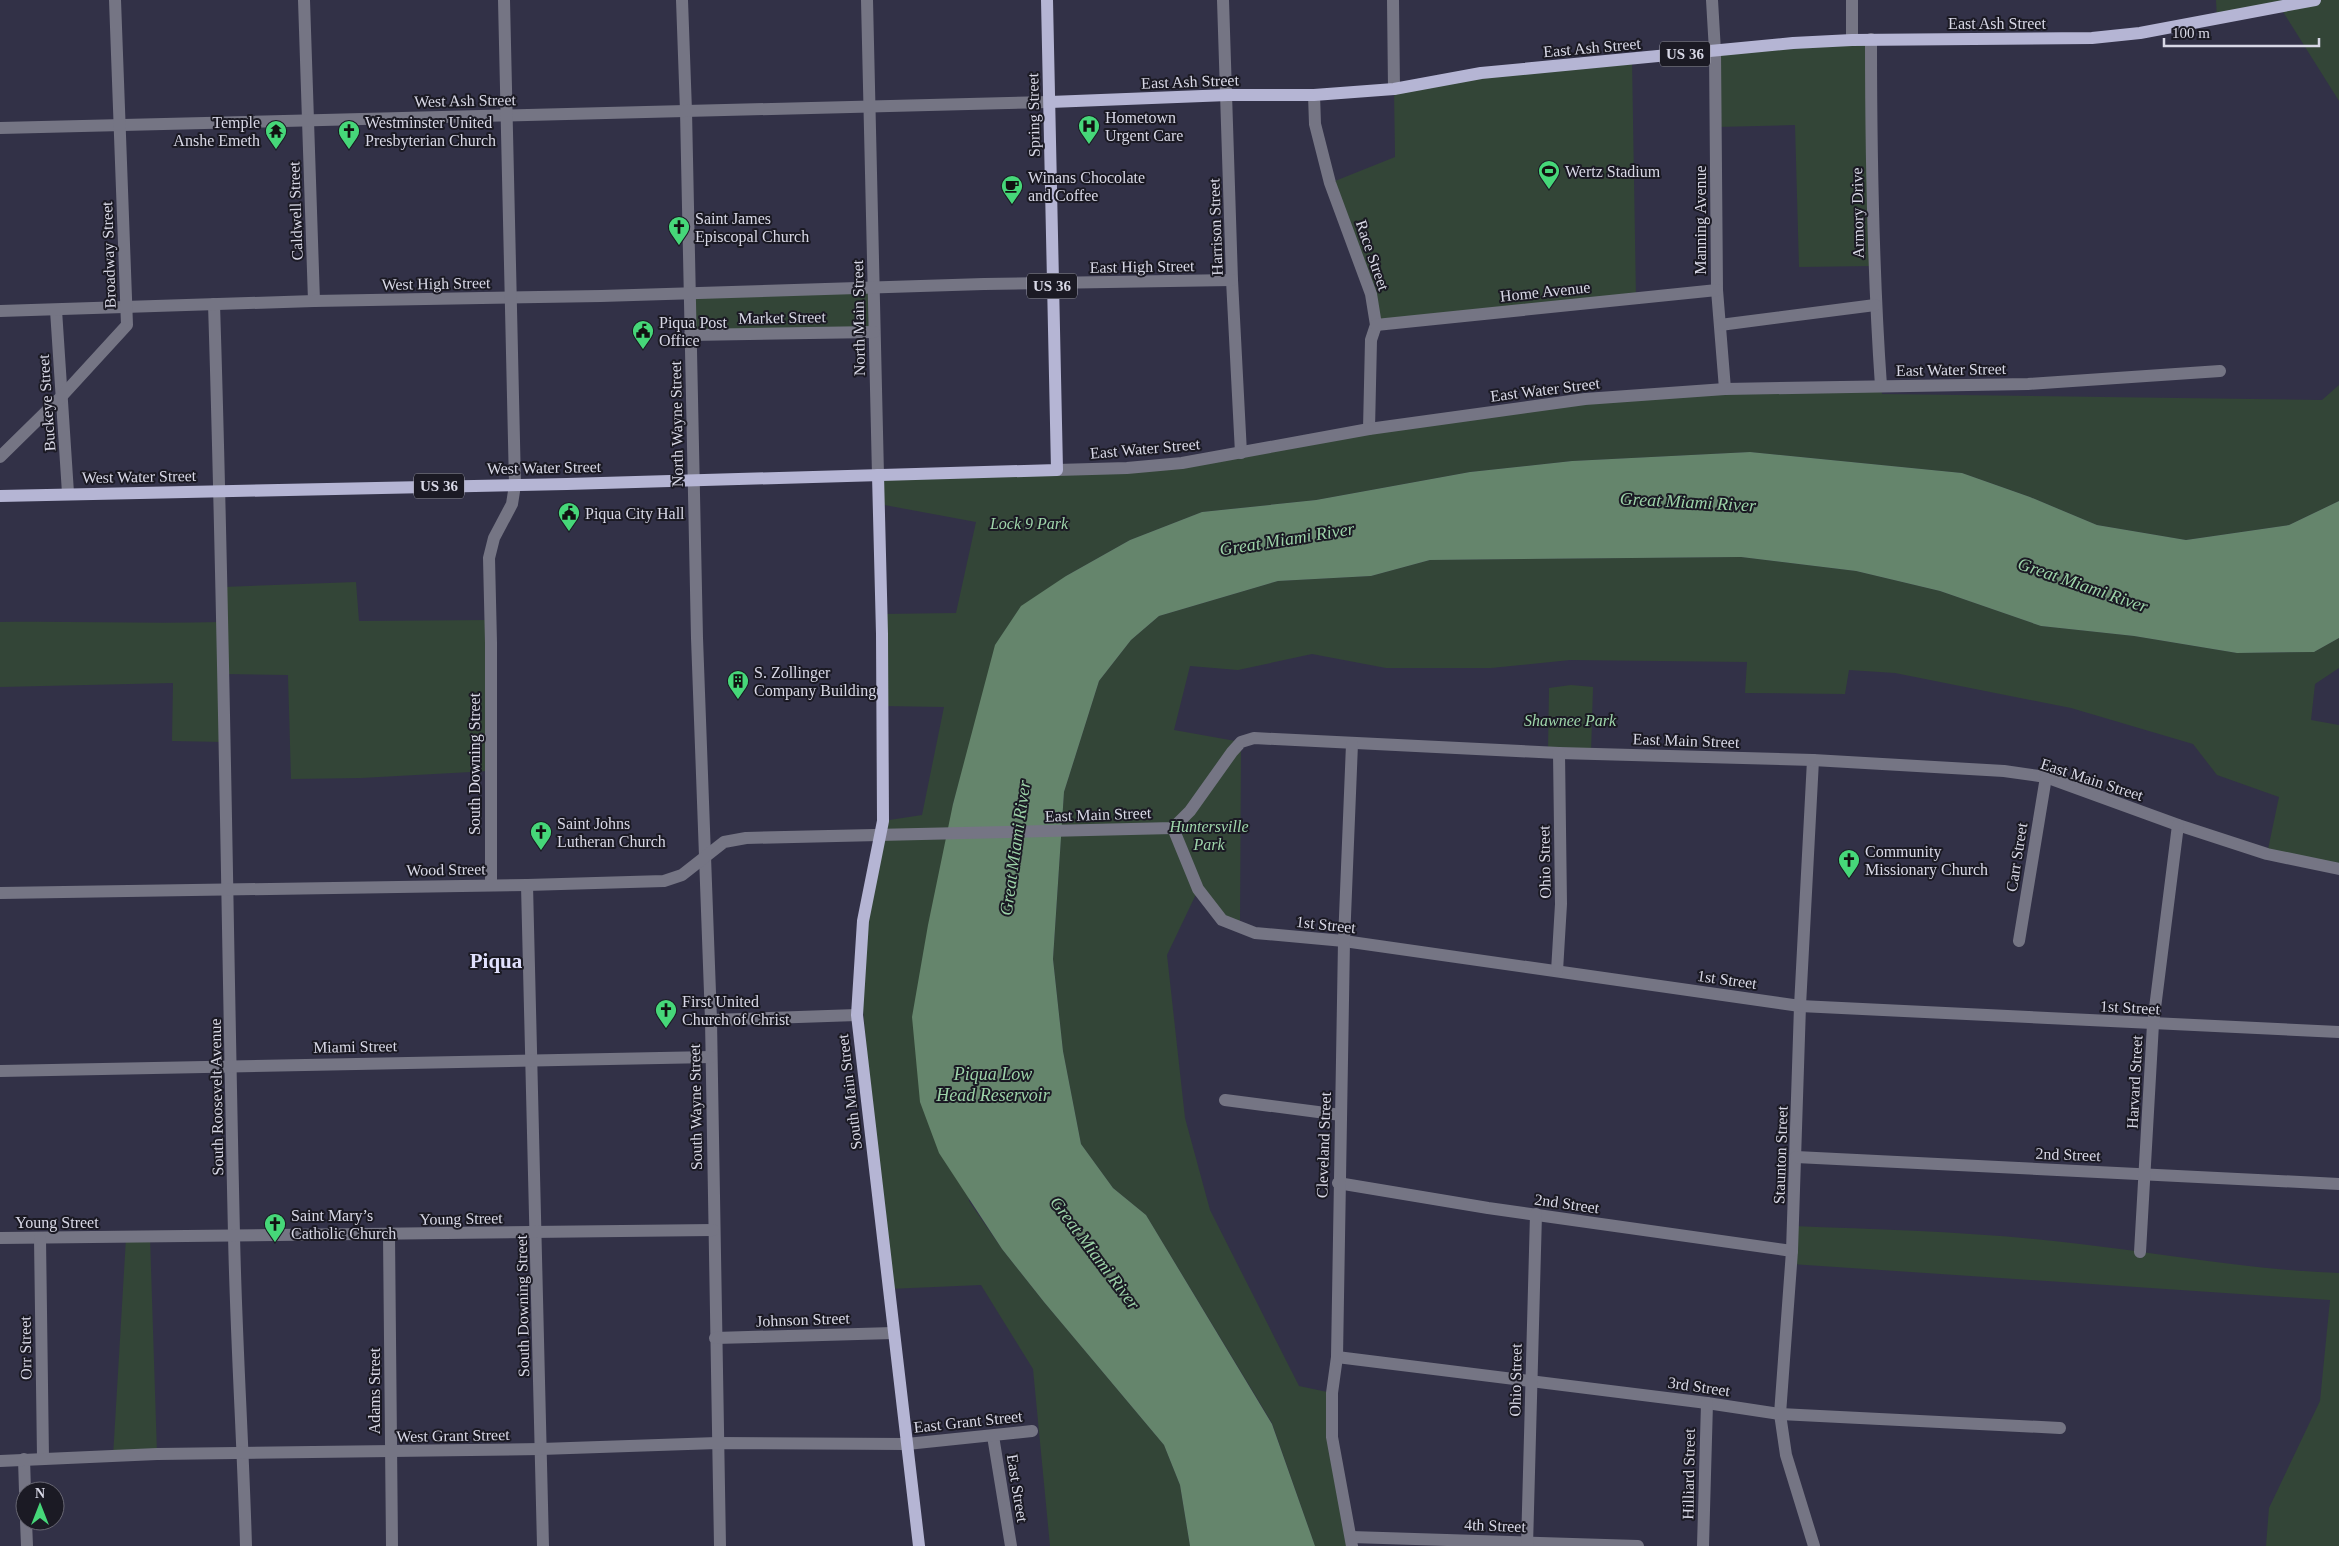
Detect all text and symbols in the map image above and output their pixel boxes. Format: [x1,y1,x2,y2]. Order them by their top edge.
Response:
street label: East Ash Street [1948,15,2046,32]
scale bar [2164,15,2319,47]
text: 100 m [2172,25,2210,41]
street label: East Ash Street [1543,35,1642,60]
road number: US 36 [1660,42,1710,66]
street label: East Ash Street [1141,71,1240,92]
street label: Spring Street [1024,72,1044,157]
street label: West Ash Street [414,91,517,110]
place label: Hometown Urgent Care [1105,109,1183,145]
place label: Temple Anshe Emeth [173,114,260,149]
place label: Westminster United Presbyterian Church [365,114,496,150]
hospital icon: Hometown Urgent Care [1077,114,1101,145]
temple icon: Temple Anshe Emeth [264,119,288,150]
church icon: Westminster United Presbyterian Church [337,119,361,150]
sports icon: Wertz Stadium [1537,159,1561,190]
street label: Caldwell Street [285,161,306,261]
place label: Wertz Stadium [1565,163,1661,180]
street label: Manning Avenue [1692,165,1710,275]
street label: Armory Drive [1848,167,1868,259]
place label: Winans Chocolate and Coffee [1028,169,1145,204]
cafe icon: Winans Chocolate and Coffee [1000,174,1024,205]
street label: Harrison Street [1205,178,1226,276]
street label: Broadway Street [98,201,120,309]
place label: Saint James Episcopal Church [695,210,809,246]
church icon: Saint James Episcopal Church [667,215,691,246]
street label: Race Street [1353,218,1393,293]
street label: East High Street [1089,257,1195,277]
street label: North Main Street [849,259,868,376]
street label: West High Street [381,274,491,294]
road number: US 36 [1027,274,1077,298]
street label: Home Avenue [1499,278,1591,305]
street label: Market Street [738,308,826,327]
place label: Piqua Post Office [659,314,728,349]
public building icon: Piqua Post Office [631,319,655,350]
street label: Buckeye Street [35,353,59,452]
street label: North Wayne Street [667,360,687,487]
street label: East Water Street [1896,360,2007,379]
street label: East Water Street [1489,374,1601,405]
street label: East Water Street [1089,435,1201,462]
street label: West Water Street [487,458,602,477]
street label: West Water Street [82,467,197,486]
road number: US 36 [414,474,464,498]
water label: Great Miami River [1619,488,1758,516]
public building icon: Piqua City Hall [557,501,581,532]
place label: Piqua City Hall [585,505,685,523]
park label: Lock 9 Park [989,515,1069,532]
water label: Great Miami River [1218,518,1357,560]
water label: Great Miami River [2015,553,2152,617]
place label: S. Zollinger Company Building [754,664,876,700]
building icon: S. Zollinger Company Building [726,669,750,700]
street label: South Downing Street [466,692,484,835]
park label: Shawnee Park [1524,712,1617,729]
street label: East Main Street [1632,730,1740,751]
street label: East Main Street [2039,755,2146,804]
water label: Great Miami River [996,778,1035,917]
street label: East Main Street [1044,804,1152,825]
place label: Saint Johns Lutheran Church [557,815,666,850]
park label: Huntersville Park [1168,818,1249,853]
church icon: Saint Johns Lutheran Church [529,820,553,851]
street label: Carr Street [2003,821,2030,893]
street label: Ohio Street [1535,825,1554,899]
place label: Community Missionary Church [1865,843,1988,879]
church icon: Community Missionary Church [1837,848,1861,879]
street label: Wood Street [406,860,486,879]
street label: 1st Street [1295,913,1357,936]
district label: Piqua [470,949,523,973]
street label: 1st Street [1696,967,1758,992]
place label: First United Church of Christ [682,993,790,1028]
street label: 1st Street [2100,997,2161,1018]
church icon: First United Church of Christ [654,998,678,1029]
street label: South Roosevelt Avenue [207,1018,226,1176]
street label: South Main Street [834,1033,865,1151]
street label: Harvard Street [2124,1034,2145,1129]
street label: Miami Street [313,1037,398,1056]
street label: South Wayne Street [686,1043,706,1170]
water label: Piqua Low Head Reservoir [935,1064,1051,1105]
street label: Cleveland Street [1313,1091,1334,1198]
street label: Staunton Street [1770,1105,1791,1204]
street label: 2nd Street [2035,1145,2101,1164]
street label: 2nd Street [1533,1191,1601,1217]
water label: Great Miami River [1046,1193,1145,1314]
place label: Saint Mary’s Catholic Church [291,1207,396,1242]
street label: Young Street [419,1209,503,1229]
church icon: Saint Mary’s Catholic Church [263,1212,287,1243]
street label: Young Street [15,1214,99,1232]
street label: South Downing Street [513,1234,533,1377]
street label: Johnson Street [756,1309,851,1330]
street label: Orr Street [16,1316,35,1380]
street label: Ohio Street [1506,1343,1525,1417]
street label: Adams Street [366,1347,383,1434]
street label: 3rd Street [1667,1374,1732,1399]
street label: East Grant Street [913,1407,1024,1436]
street label: West Grant Street [396,1426,510,1445]
street label: Hilliard Street [1679,1428,1698,1520]
street label: East Street [1004,1453,1031,1524]
north arrow [15,1481,65,1531]
text: N [35,1486,45,1501]
street label: 4th Street [1464,1516,1527,1535]

